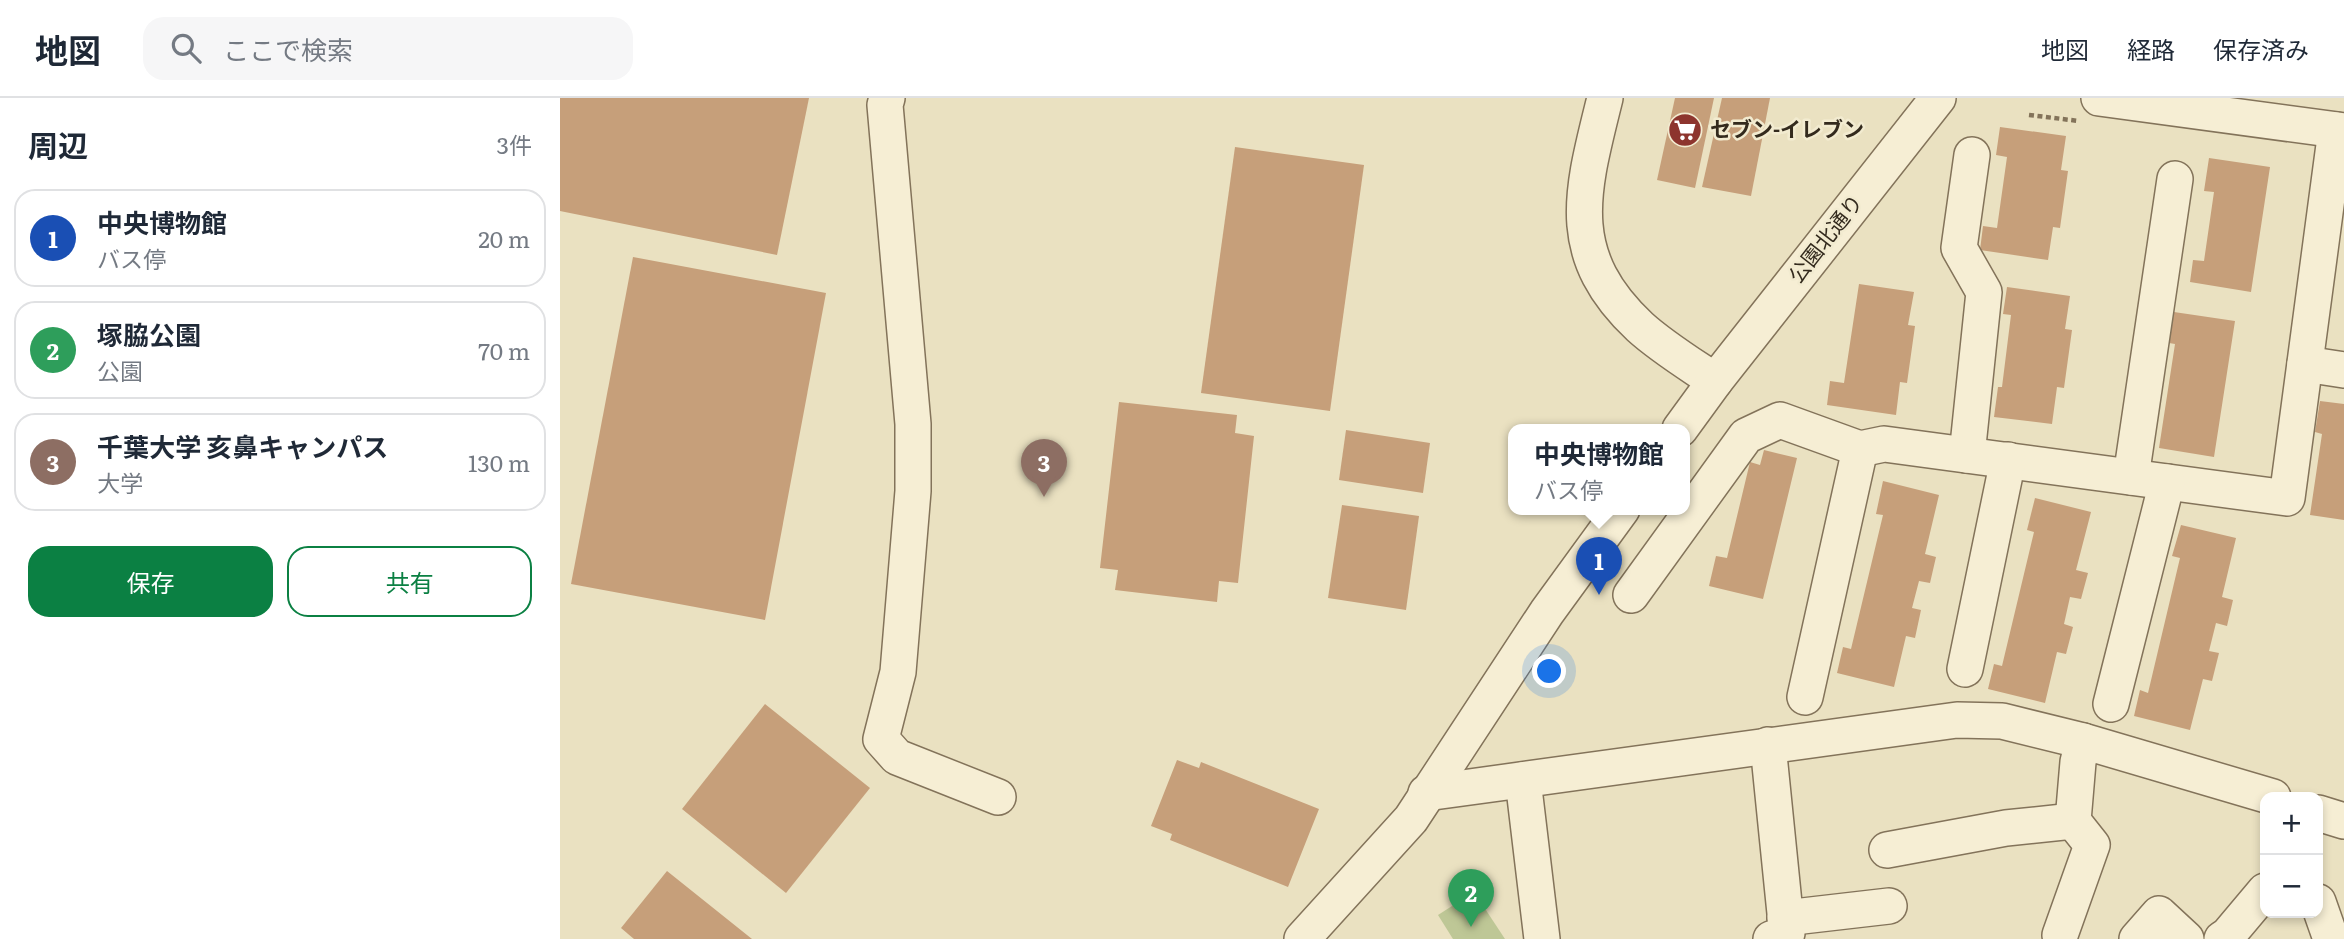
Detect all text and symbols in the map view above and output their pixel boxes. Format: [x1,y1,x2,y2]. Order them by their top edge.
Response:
search box [143,17,633,80]
text: 地図 [35,24,101,73]
icon: search [167,29,205,67]
text: ここで検索 [223,29,353,68]
text: 地図 [2041,31,2089,66]
text: 経路 [2127,31,2175,66]
text: 保存済み [2213,31,2309,66]
supermarket icon: セブン-イレブン [1666,111,1704,149]
place label: セブン-イレブン [1710,112,1864,143]
text: 周辺 [28,122,88,166]
text: 3件 [497,127,532,161]
street label: 公園北通り [1779,187,1869,288]
text: 中央博物館 [97,202,227,241]
text: 1 [48,221,58,255]
text: 20 m [478,221,530,255]
text: バス停 [97,241,166,275]
text: 塚脇公園 [97,314,201,353]
text: 2 [47,333,59,367]
text: 70 m [478,333,530,367]
text: 公園 [97,353,143,387]
popup [1508,424,1690,515]
text: 千葉大学 亥鼻キャンパス [97,426,388,465]
text: 中央博物館 [1534,433,1664,472]
pin: 3 [1021,439,1067,497]
text: 3 [47,445,59,479]
text: 130 m [468,445,530,479]
text: 大学 [97,465,143,499]
text: バス停 [1534,472,1603,506]
pin: 1 [1576,537,1622,595]
button: 保存 [28,546,273,617]
button: 共有 [287,546,532,617]
your location [1532,654,1566,688]
map controls [2260,792,2323,918]
button: + [2260,792,2323,855]
button: − [2260,855,2323,918]
pin: 2 [1448,869,1494,927]

